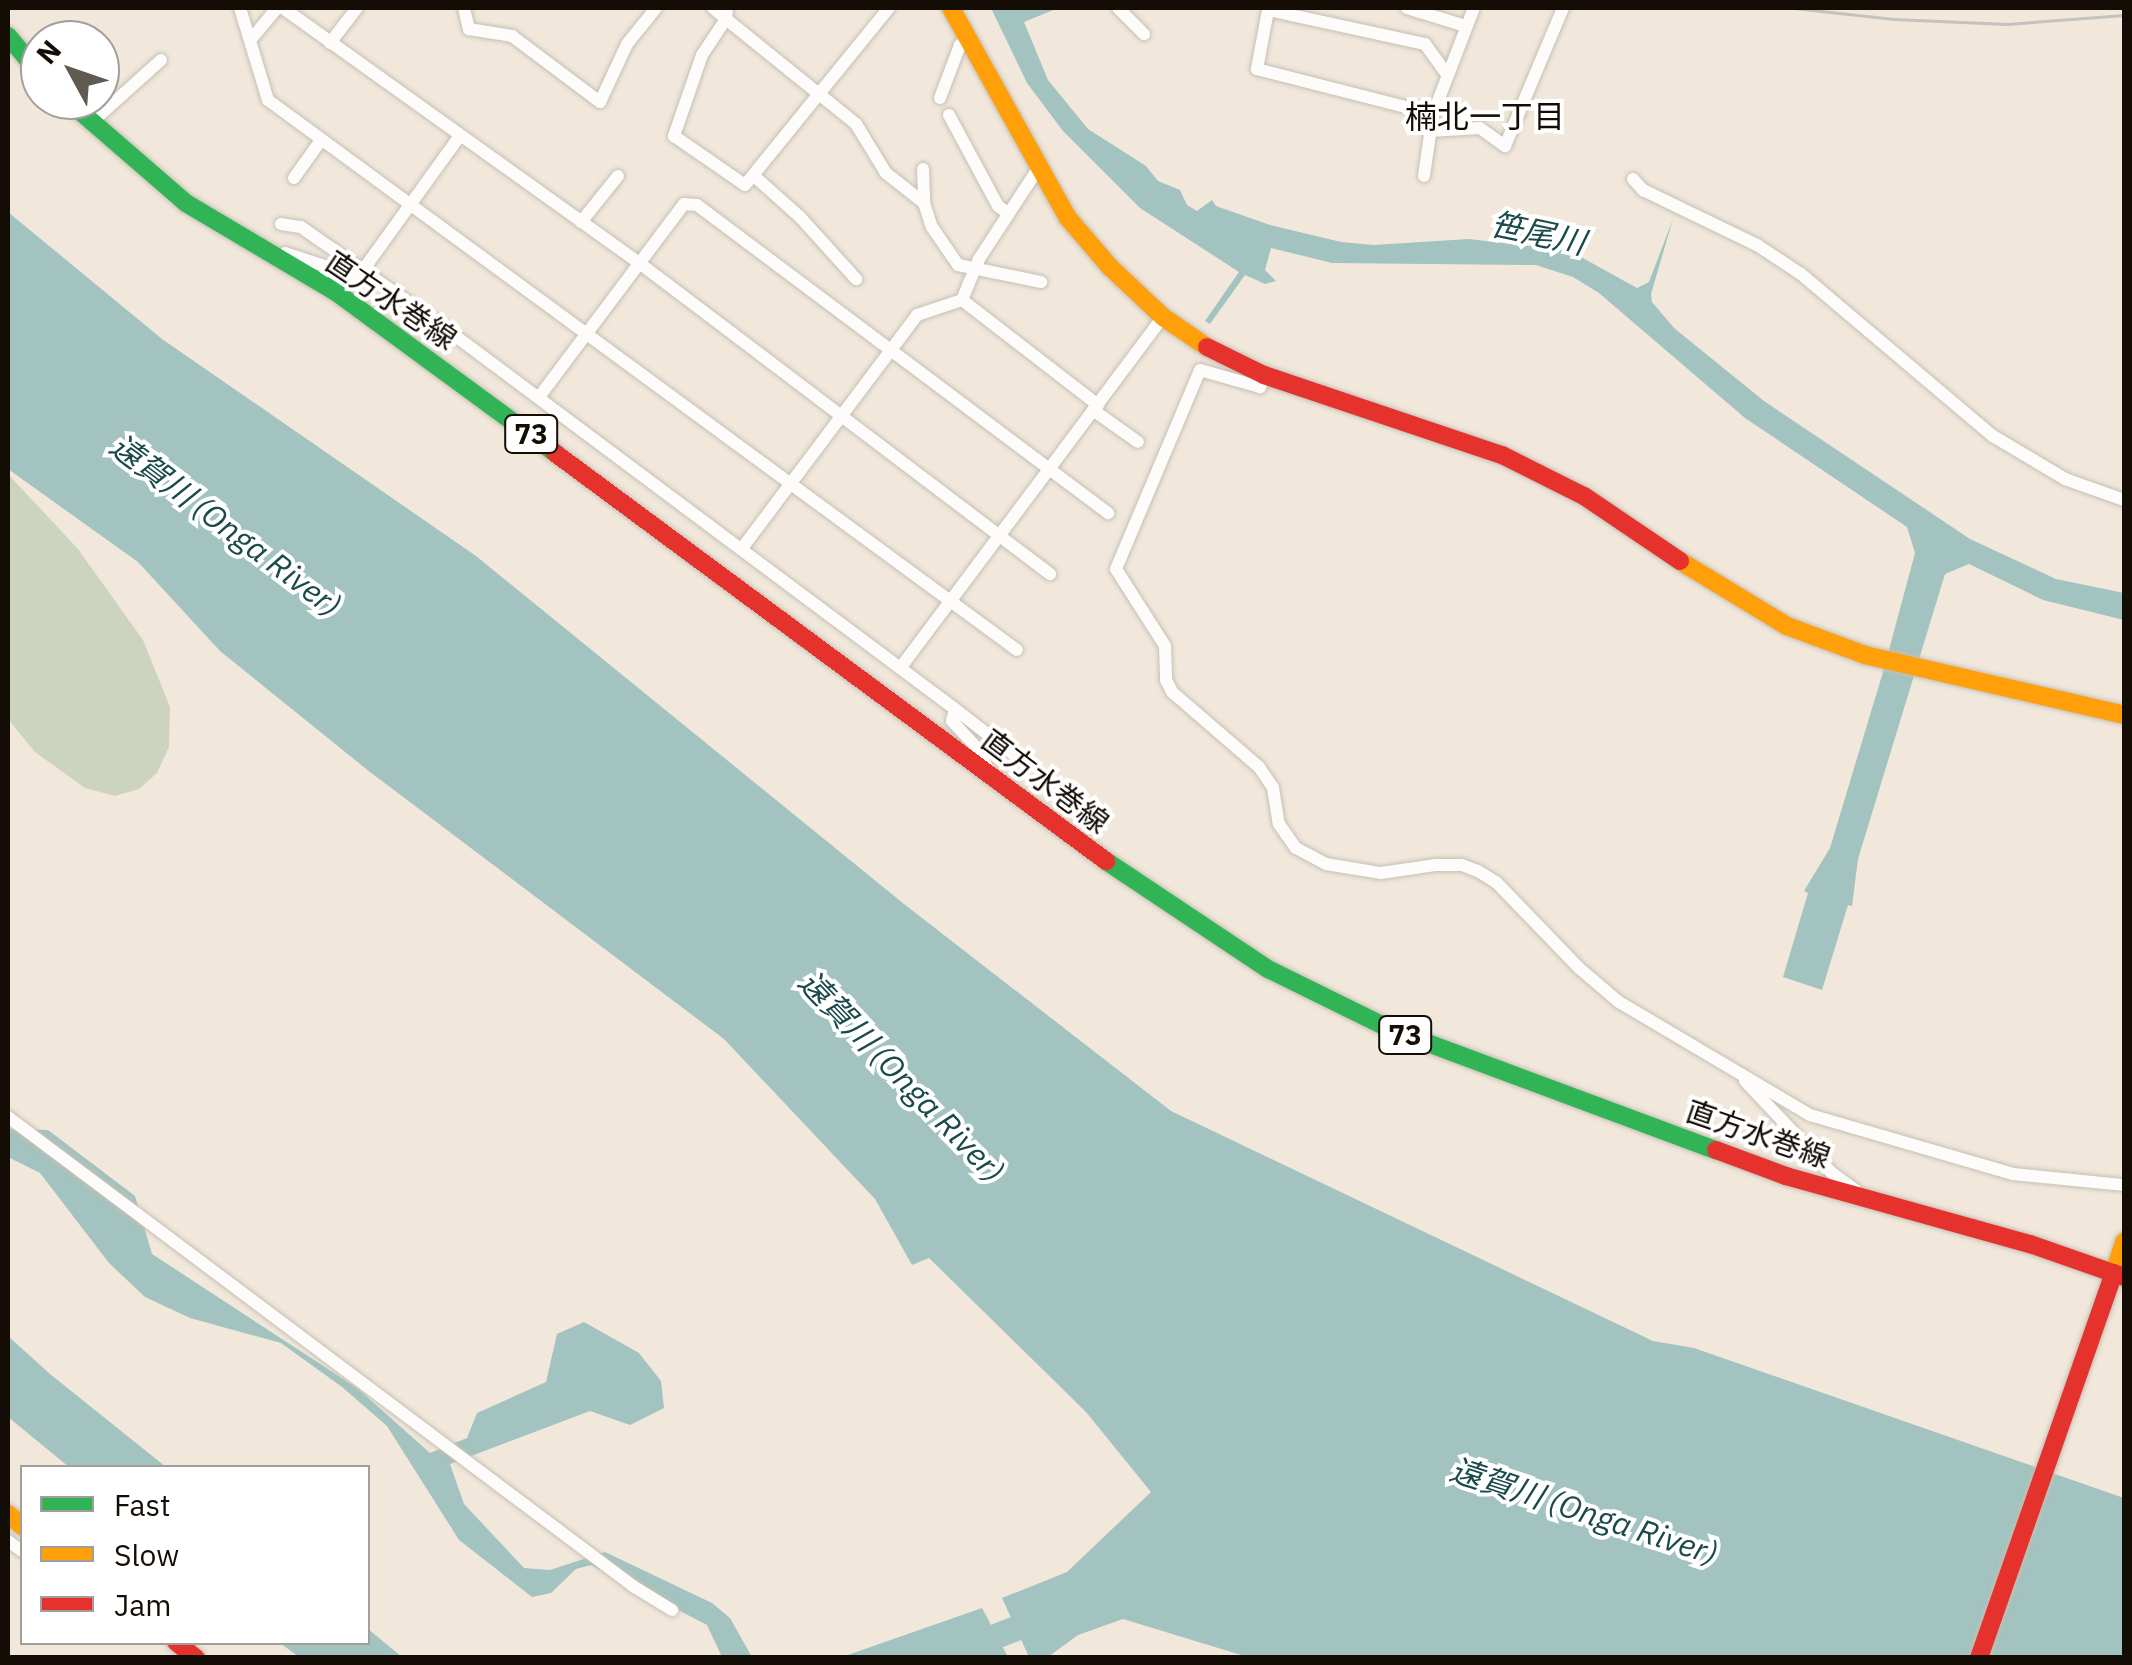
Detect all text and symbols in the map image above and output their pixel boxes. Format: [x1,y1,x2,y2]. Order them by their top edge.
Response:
north arrow [20,20,120,120]
text: N [27,32,69,71]
district label: 楠北一丁目 [1405,97,1565,135]
water label: 笹尾川 [1487,204,1589,262]
street label: 直方水巻線 [319,243,463,357]
road number: 73 [504,411,558,457]
water label: 遠賀川 (Onga River) [103,426,349,624]
street label: 直方水巻線 [974,721,1116,841]
water label: 遠賀川 (Onga River) [791,962,1013,1190]
road number: 73 [1378,1012,1432,1058]
street label: 直方水巻線 [1681,1093,1835,1175]
water label: 遠賀川 (Onga River) [1446,1450,1722,1572]
legend [20,1465,370,1645]
text: Fast [114,1485,171,1524]
text: Slow [114,1535,179,1574]
text: Jam [114,1585,172,1624]

